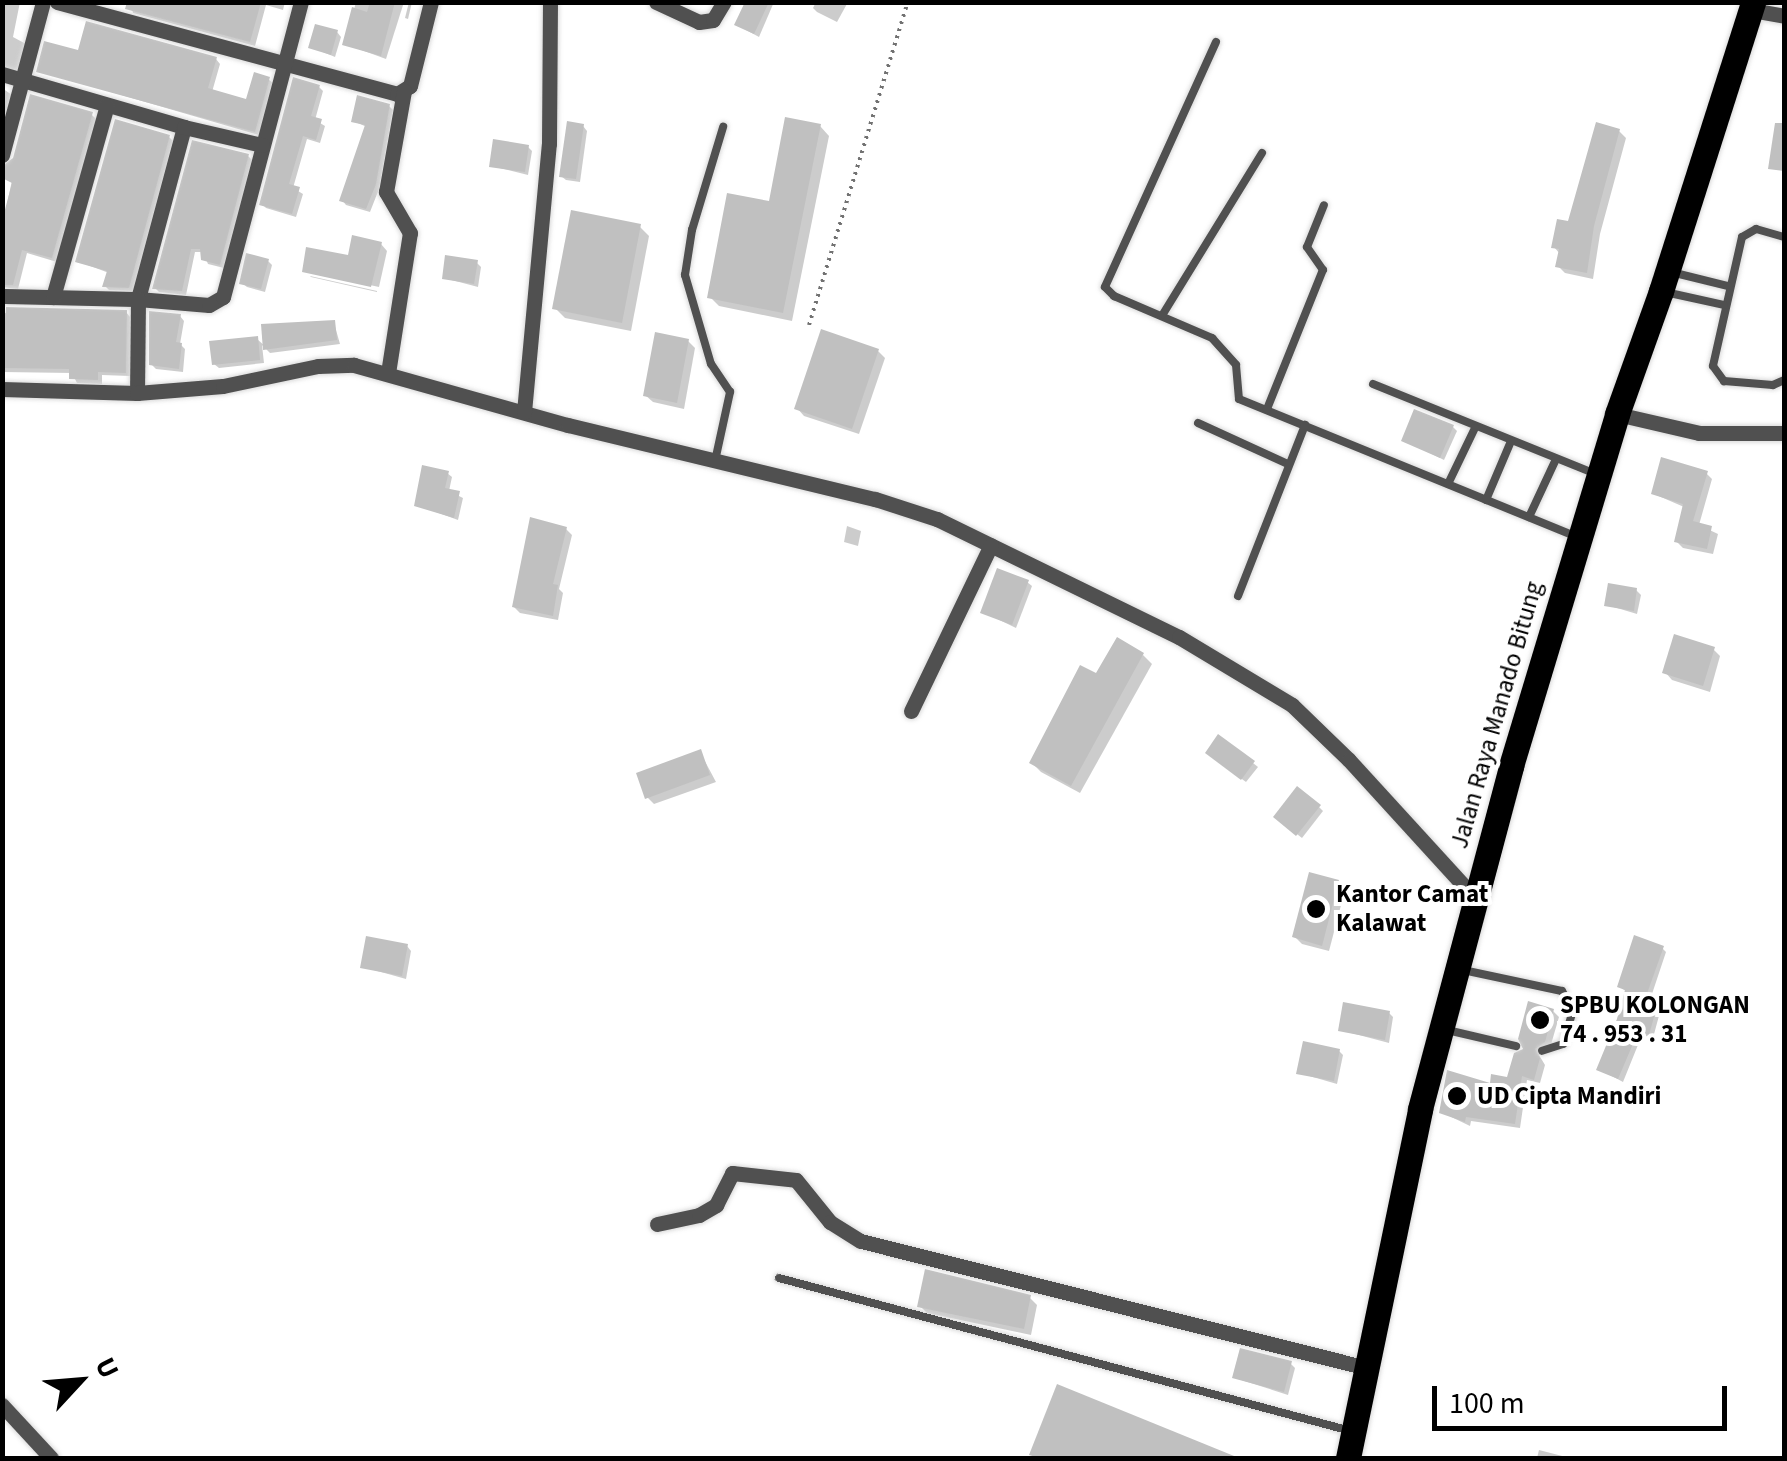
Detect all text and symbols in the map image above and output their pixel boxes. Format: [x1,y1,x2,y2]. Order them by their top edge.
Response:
street label: Jalan Raya Manado Bitung [1444,578,1550,852]
place label: Kantor Camat Kalawat [1336,880,1488,939]
marker: Kantor Camat Kalawat [1305,898,1327,920]
place label: SPBU KOLONGAN 74 . 953 . 31 [1560,991,1750,1050]
marker: SPBU KOLONGAN 74 . 953 . 31 [1529,1009,1551,1031]
place label: UD Cipta Mandiri [1477,1081,1661,1111]
marker: UD Cipta Mandiri [1446,1085,1468,1107]
north arrow [30,1331,130,1431]
text: U [85,1351,129,1385]
scale bar [1437,1366,1732,1428]
text: 100 m [1449,1382,1525,1425]

